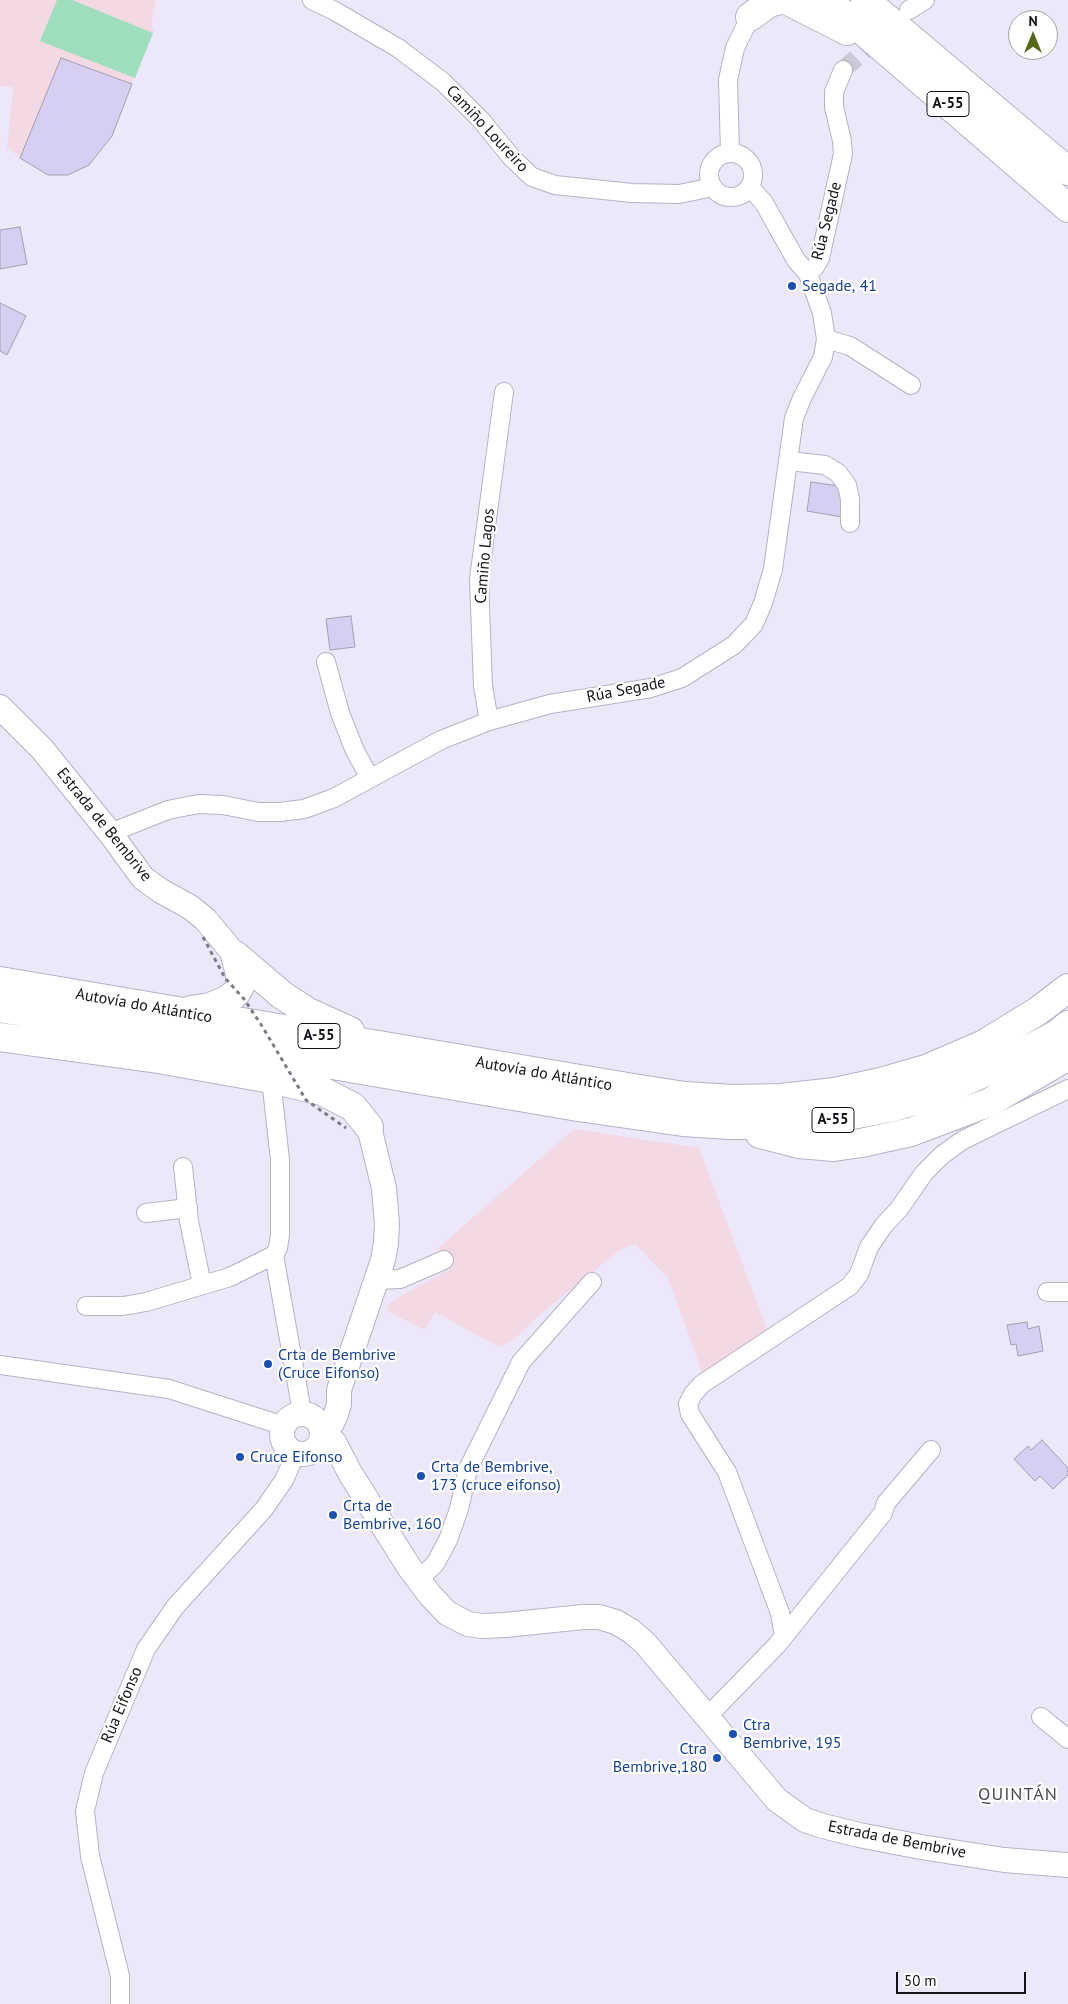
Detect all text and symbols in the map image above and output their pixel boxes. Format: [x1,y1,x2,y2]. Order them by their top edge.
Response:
north arrow [1008,10,1058,60]
text: N [1028,12,1038,30]
street label: Camiño Loureiro [442,81,532,177]
road number: A-55 [927,92,969,116]
street label: Rúa Segade [808,180,846,262]
place label: Segade, 41 [802,276,877,296]
marker: Segade, 41 [786,280,798,292]
street label: Camiño Lagos [471,508,499,604]
street label: Rúa Segade [585,673,667,707]
street label: Estrada de Bembrive [52,764,156,886]
street label: Autovía do Atlántico [74,985,214,1027]
road number: A-55 [298,1024,340,1048]
street label: Autovía do Atlántico [474,1053,614,1095]
road number: A-55 [812,1108,854,1132]
place label: Crta de Bembrive (Cruce Eifonso) [278,1345,396,1383]
marker: Crta de Bembrive (Cruce Eifonso) [262,1358,274,1370]
place label: Cruce Eifonso [250,1447,343,1467]
marker: Cruce Eifonso [234,1451,246,1463]
place label: Crta de Bembrive, 173 (cruce eifonso) [431,1457,561,1495]
marker: Crta de Bembrive, 173 (cruce eifonso) [415,1470,427,1482]
place label: Crta de Bembrive, 160 [343,1496,442,1534]
marker: Crta de Bembrive, 160 [327,1509,339,1521]
street label: Rúa Eifonso [97,1664,147,1746]
place label: Ctra Bembrive, 195 [743,1715,842,1753]
marker: Ctra Bembrive, 195 [727,1728,739,1740]
place label: Ctra Bembrive,180 [613,1739,707,1777]
marker: Ctra Bembrive,180 [711,1752,723,1764]
district label: QUINTÁN [977,1784,1059,1806]
street label: Estrada de Bembrive [826,1817,968,1863]
scale bar [898,1962,1028,1994]
text: 50 m [904,1971,937,1990]

